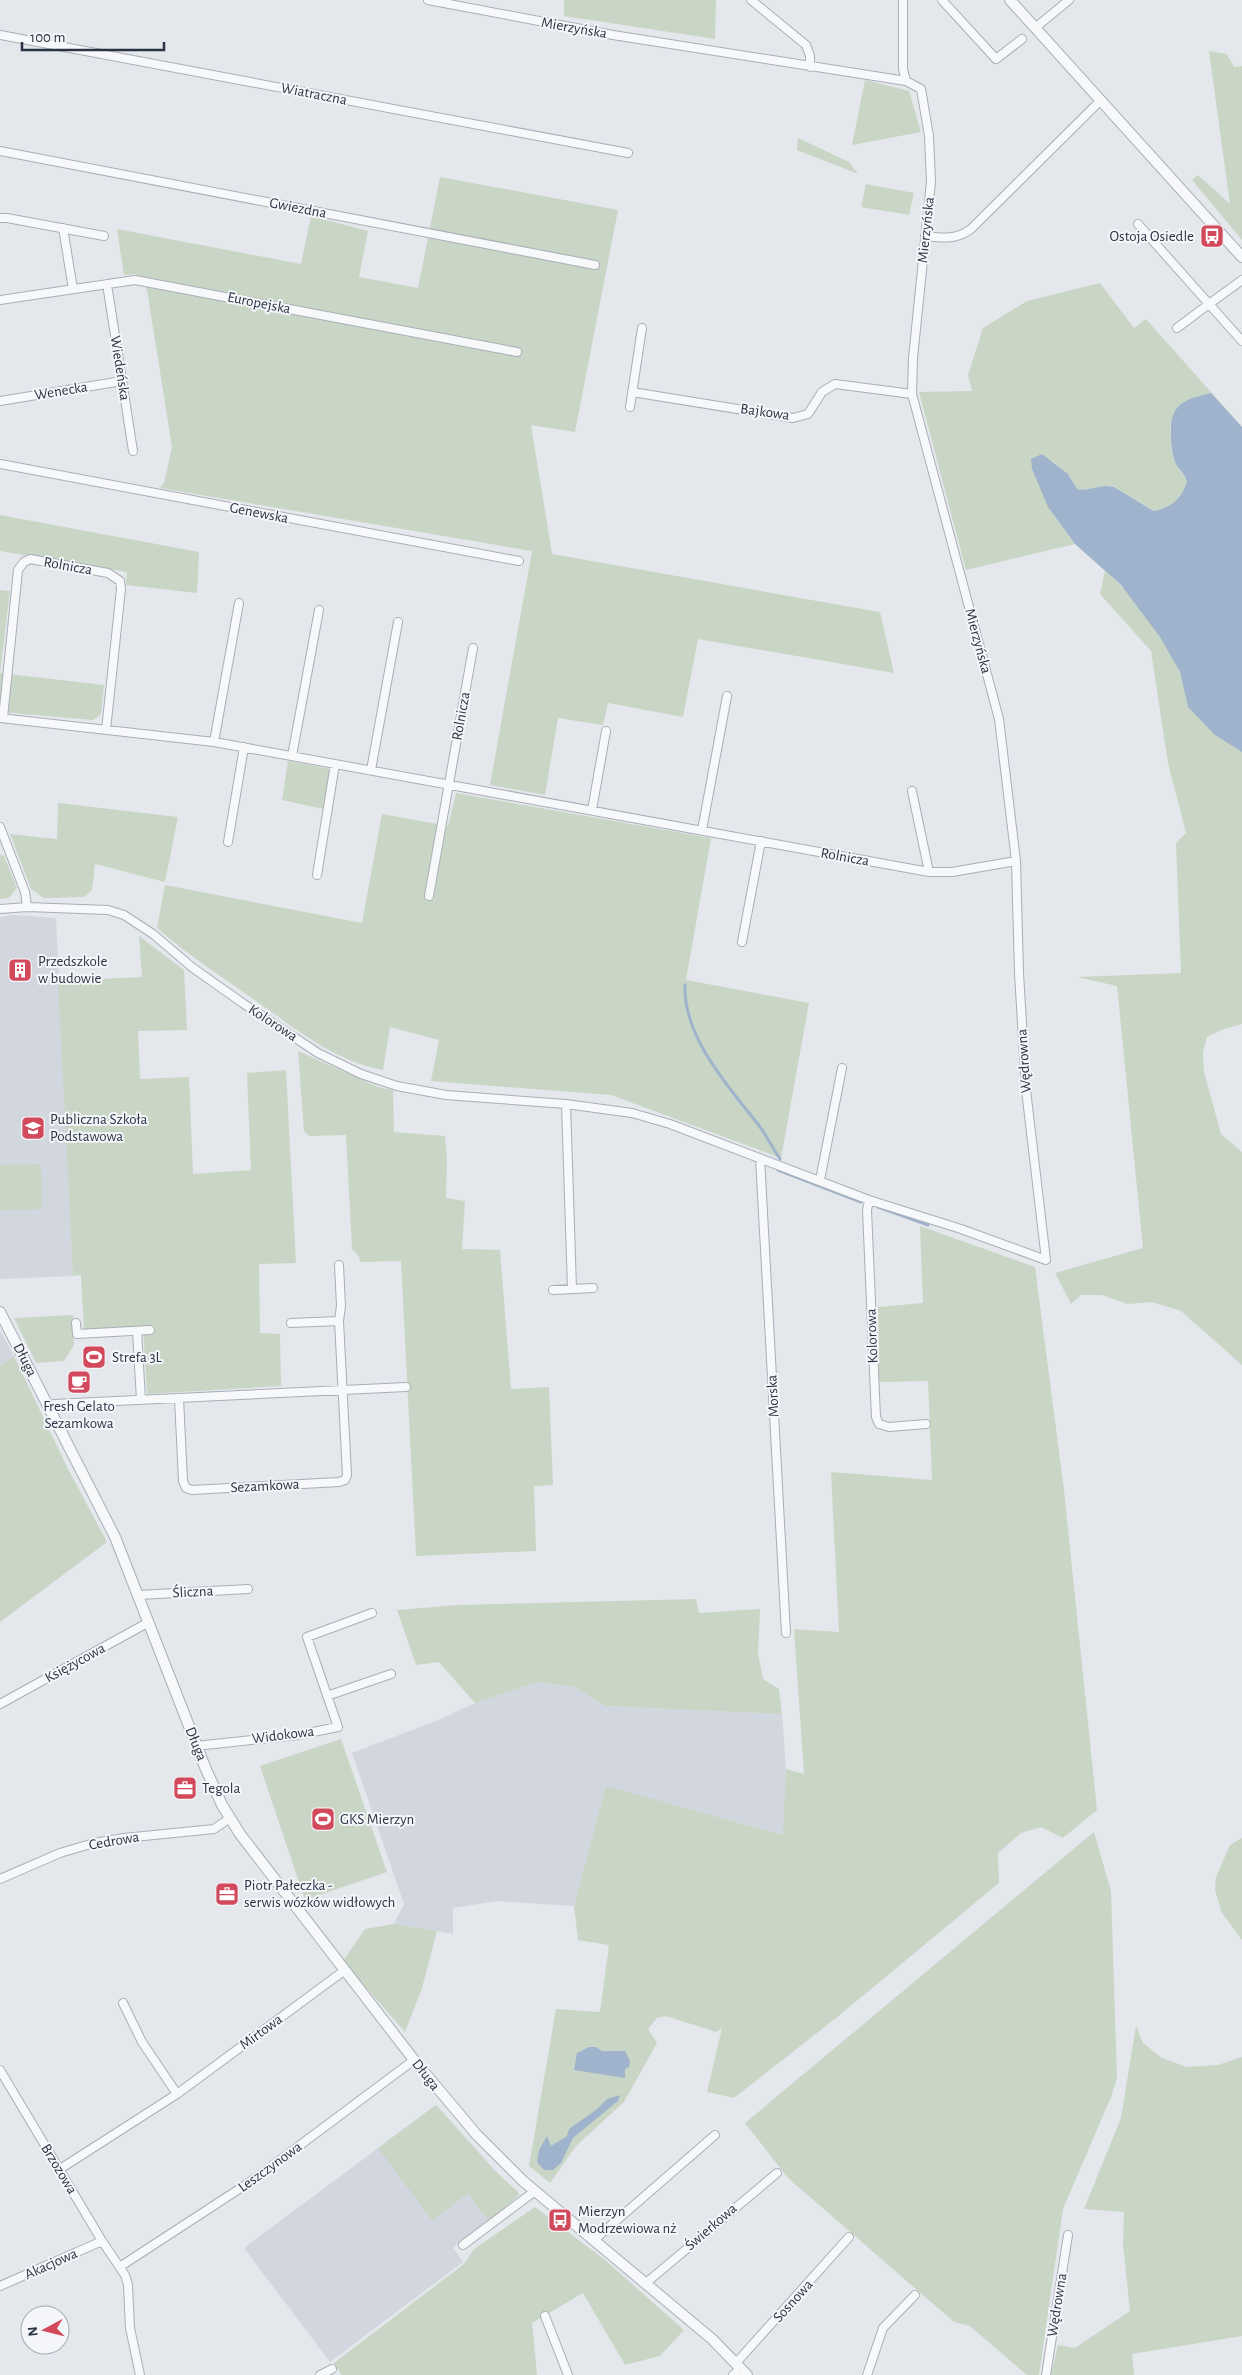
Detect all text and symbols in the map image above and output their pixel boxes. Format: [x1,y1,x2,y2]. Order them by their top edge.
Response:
street label: Mierzyńska [540,15,608,41]
scale bar [22,20,165,52]
text: 100 m [30,30,65,45]
street label: Wiatraczna [280,80,348,108]
street label: Gwiezdna [268,195,328,221]
street label: Mierzyńska [915,196,937,264]
bus stop icon: Ostoja Osiedle [1199,223,1225,249]
place label: Ostoja Osiedle [1110,229,1194,244]
street label: Europejska [226,290,292,316]
street label: Wiedeńska [107,335,133,402]
street label: Wenecka [33,379,89,403]
street label: Bajkowa [739,401,791,423]
street label: Genewska [228,500,290,526]
street label: Rolnicza [43,554,94,578]
street label: Mierzyńska [962,607,994,675]
street label: Rolnicza [449,690,473,741]
street label: Rolnicza [820,845,871,869]
place label: Przedszkole w budowie [38,954,107,986]
building icon: Przedszkole w budowie [7,957,33,983]
street label: Kolorowa [246,1002,300,1044]
street label: Wędrowna [1014,1028,1034,1094]
place label: Publiczna Szkoła Podstawowa [50,1112,148,1144]
school or university icon: Publiczna Szkoła Podstawowa [20,1115,46,1141]
street label: Kolorowa [864,1308,880,1364]
street label: Długa [10,1341,40,1379]
sports icon: Strefa 3L [81,1344,107,1370]
place label: Strefa 3L [112,1350,163,1365]
cafe icon: Fresh Gelato Sezamkowa [66,1369,92,1395]
street label: Morska [764,1374,782,1418]
place label: Fresh Gelato Sezamkowa [43,1399,115,1431]
street label: Sezamkowa [230,1477,300,1495]
street label: Śliczna [172,1581,214,1601]
street label: Księżycowa [42,1640,108,1686]
street label: Widokowa [251,1724,315,1746]
street label: Długa [182,1725,210,1763]
office icon: Tegola [172,1775,198,1801]
place label: Tegola [202,1781,241,1796]
sports icon: GKS Mierzyn [310,1806,336,1832]
place label: GKS Mierzyn [340,1812,414,1827]
street label: Cedrowa [88,1829,140,1853]
place label: Piotr Pałeczka - serwis wózków widłowych [244,1878,395,1910]
office icon: Piotr Pałeczka - serwis wózków widłowych [214,1881,240,1907]
street label: Mirtowa [237,2012,285,2052]
street label: Długa [409,2056,443,2094]
street label: Leszczynowa [235,2139,305,2195]
street label: Brzozowa [38,2141,80,2197]
street label: Świerkowa [681,2199,740,2253]
place label: Mierzyn Modrzewiowa nż [578,2204,677,2236]
bus stop icon: Mierzyn Modrzewiowa nż [547,2207,573,2233]
street label: Akacjowa [22,2246,80,2282]
street label: Wędrowna [1045,2272,1069,2338]
street label: Sosnowa [770,2277,816,2325]
north arrow [20,2305,70,2355]
text: N [26,2326,41,2337]

